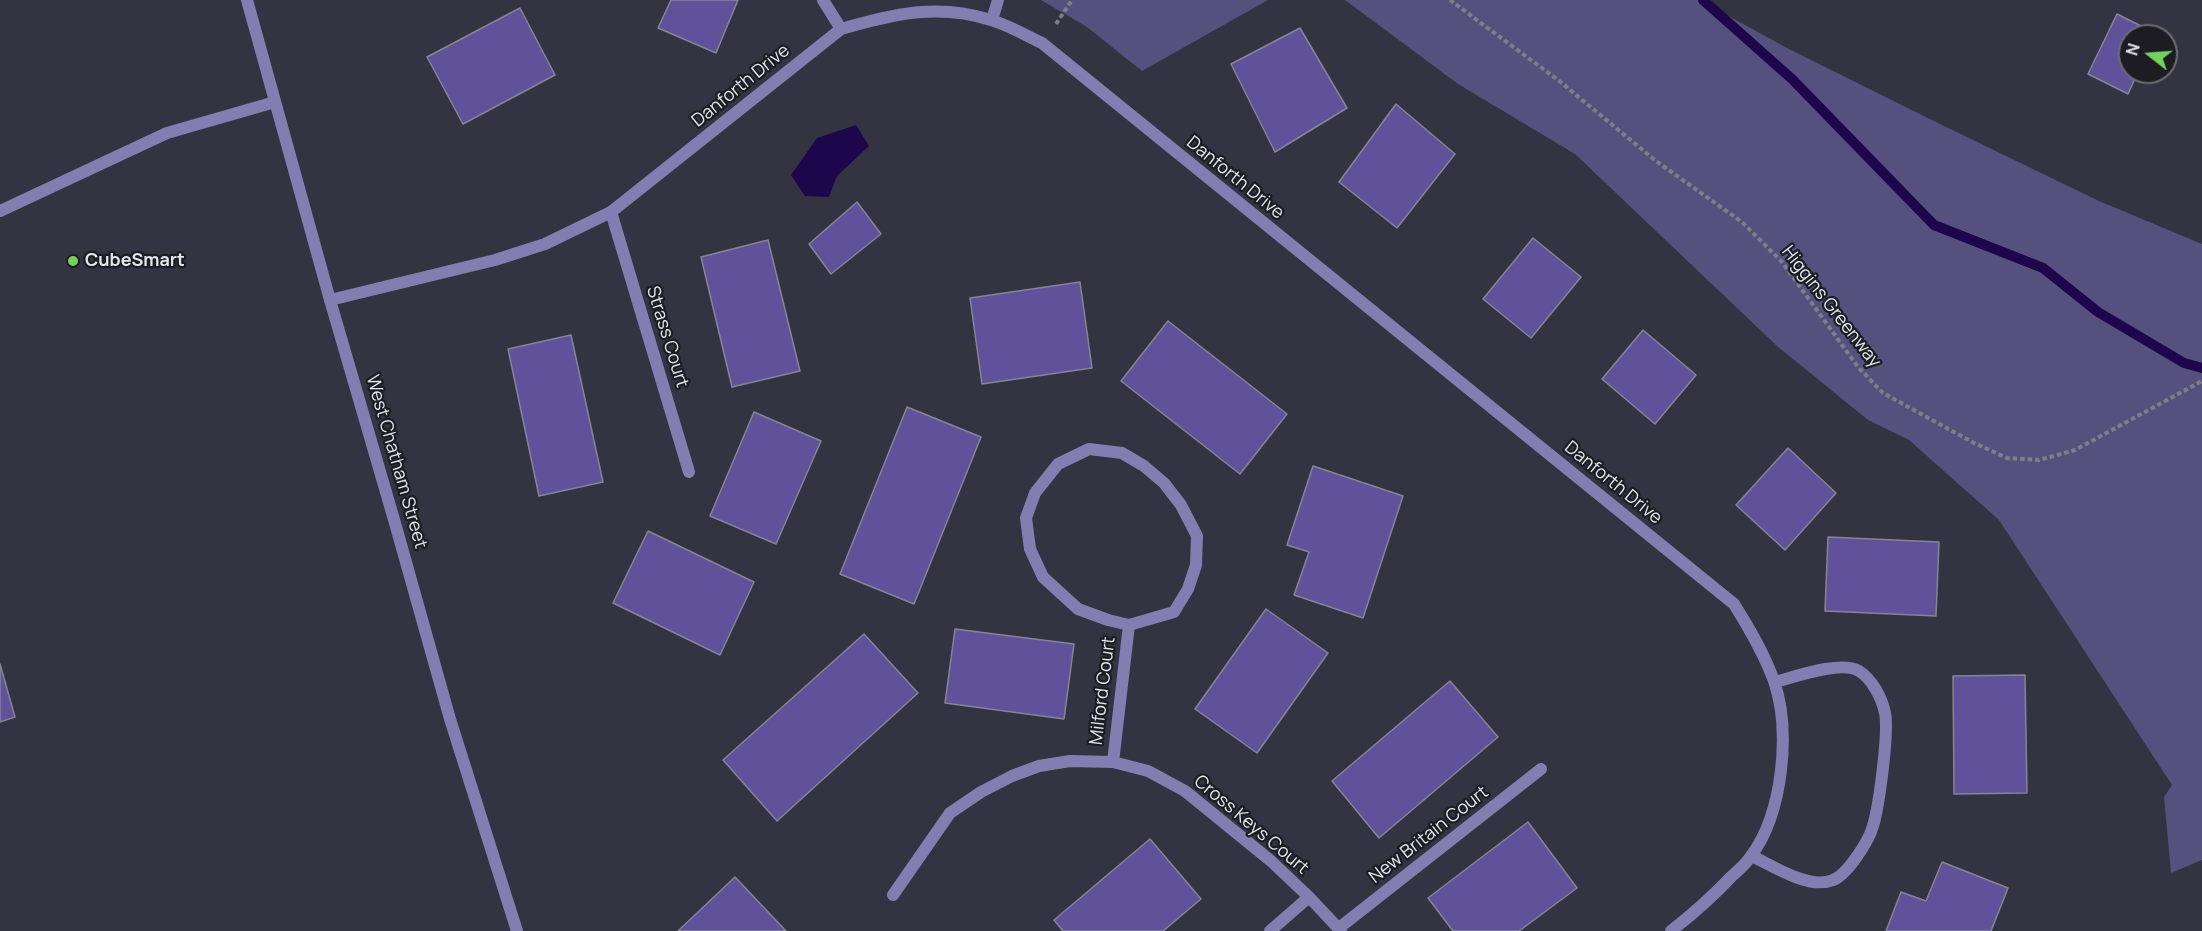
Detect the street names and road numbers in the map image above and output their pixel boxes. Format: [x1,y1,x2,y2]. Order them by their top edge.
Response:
street label: Danforth Drive [688,40,794,132]
street label: Danforth Drive [1182,132,1288,224]
street label: Higgins Greenway [1777,242,1885,372]
street label: Strass Court [641,284,693,390]
street label: West Chatham Street [361,373,431,551]
street label: Danforth Drive [1560,437,1666,529]
street label: Milford Court [1086,636,1120,746]
street label: Cross Keys Court [1189,771,1313,879]
street label: New Britain Court [1365,782,1493,888]

